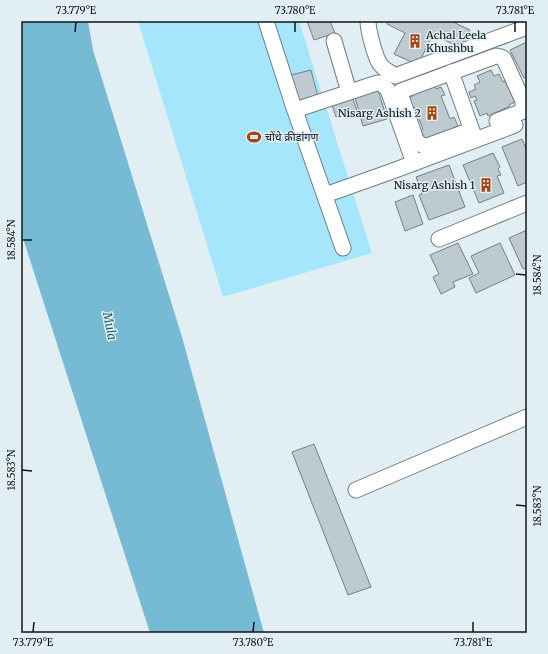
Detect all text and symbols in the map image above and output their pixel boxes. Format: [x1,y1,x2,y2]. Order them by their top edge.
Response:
text: 73.779°E [56,4,97,17]
text: 73.780°E [275,4,316,17]
text: 73.781°E [496,4,535,17]
place label: Achal Leela Khushbu [425,28,486,55]
building icon: Achal Leela Khushbu [407,33,423,49]
building icon: Nisarg Ashish 2 [424,105,440,121]
place label: Nisarg Ashish 2 [338,106,421,120]
sports icon: चोंधे क्रीडांगण [246,129,262,145]
place label: चोंधे क्रीडांगण [265,130,319,144]
building icon: Nisarg Ashish 1 [478,177,494,193]
place label: Nisarg Ashish 1 [394,178,475,192]
text: 18.584°N [5,219,18,260]
text: 18.584°N [531,254,544,295]
water label: Mula [100,310,120,342]
text: 18.583°N [5,449,18,491]
text: 18.583°N [531,485,544,527]
text: 73.779°E [13,636,54,649]
text: 73.780°E [233,636,274,649]
text: 73.781°E [454,636,493,649]

